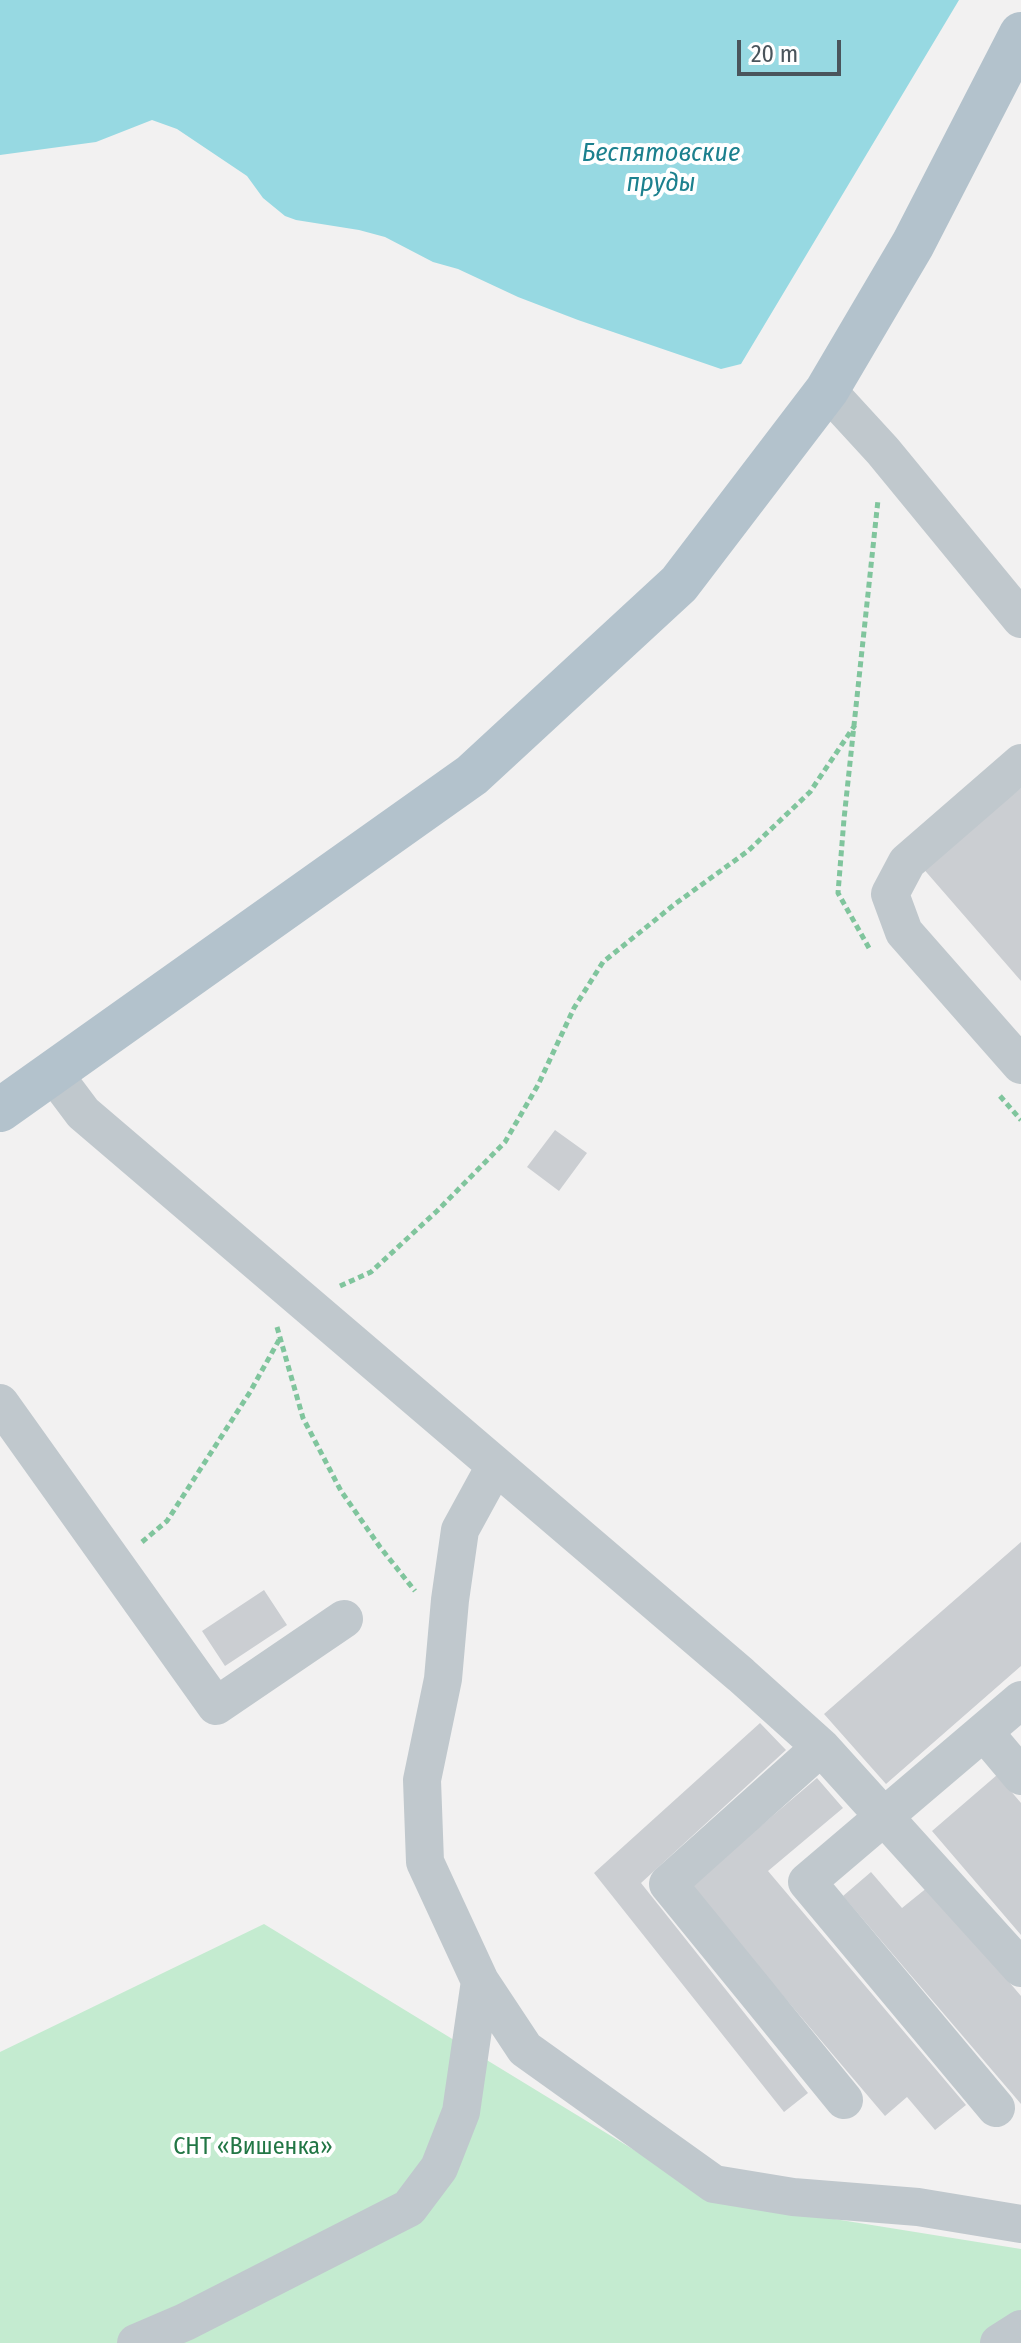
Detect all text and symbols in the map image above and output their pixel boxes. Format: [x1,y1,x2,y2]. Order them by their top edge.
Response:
scale bar [741,24,845,74]
text: 20 m [751,40,798,68]
water label: Беспятовские пруды [582,138,740,200]
park label: СНТ «Вишенка» [173,2133,333,2161]

